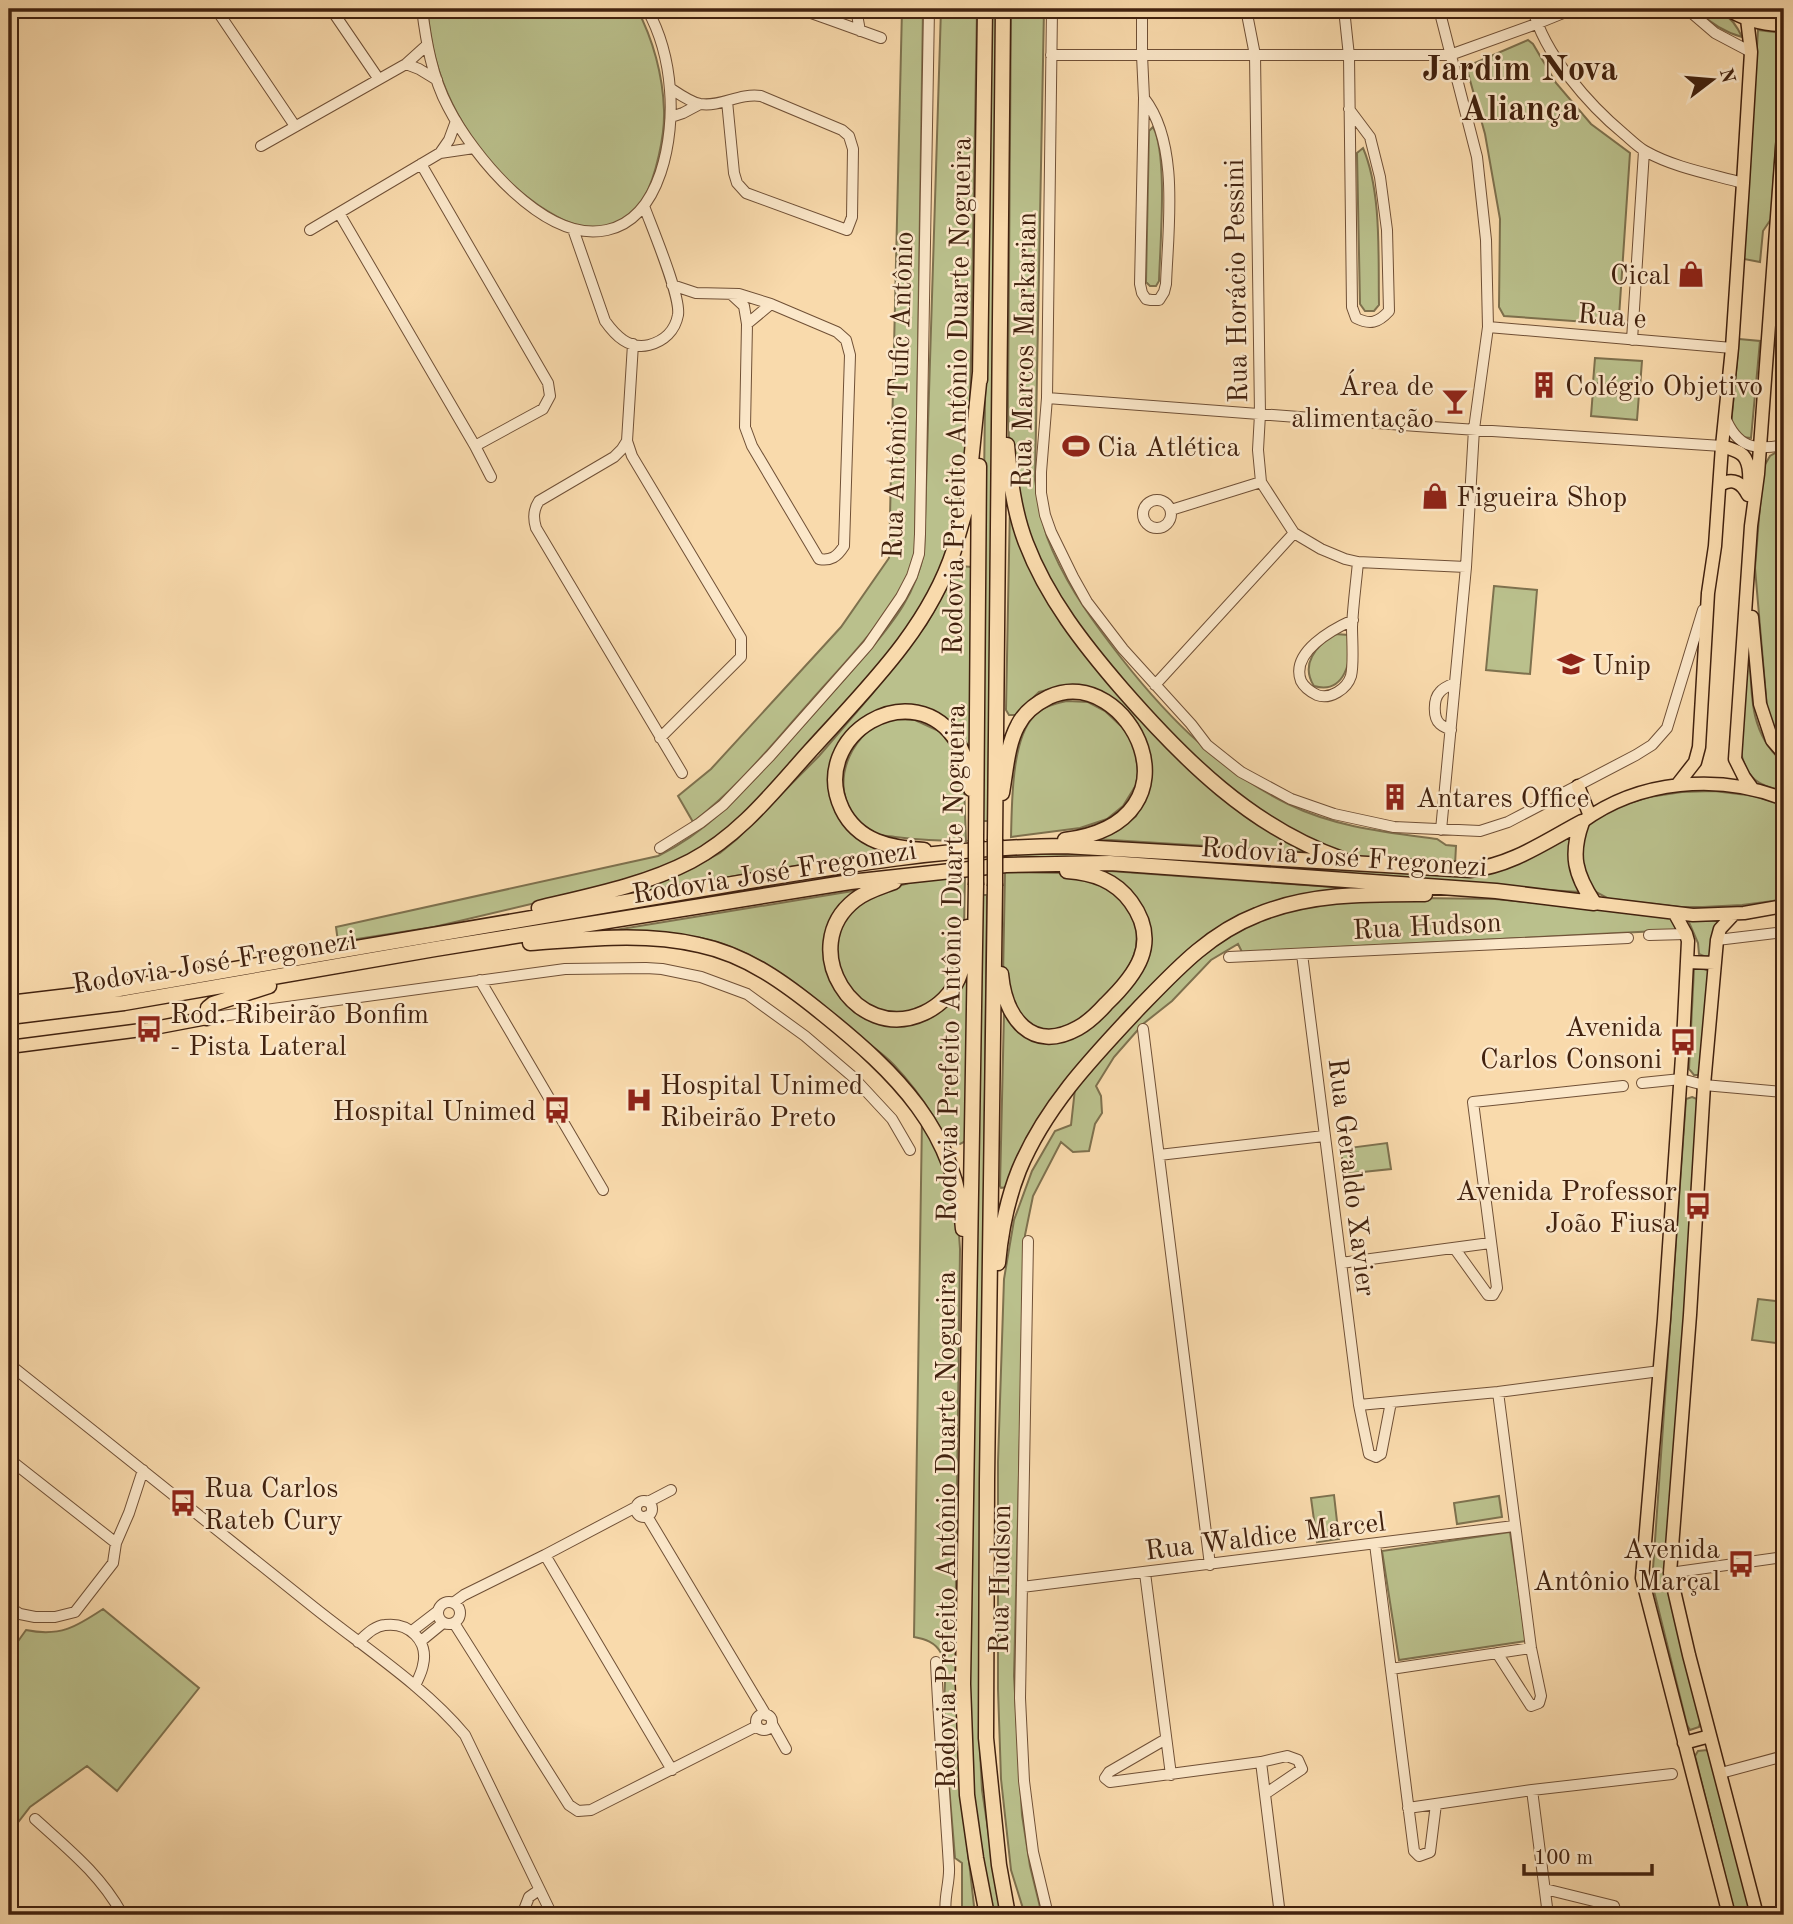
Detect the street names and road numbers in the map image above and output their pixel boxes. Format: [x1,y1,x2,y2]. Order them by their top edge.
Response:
street label: Rodovia Prefeito Antônio Duarte Nogueira [940,136,978,655]
street label: Rua Horácio Pessini [1222,158,1254,403]
street label: Rua Marcos Markarian [1010,211,1042,489]
street label: Rua Antônio Tufic Antônio [880,231,920,559]
street label: Rua e [1576,301,1648,335]
street label: Rodovia Prefeito Antônio Duarte Nogueira [934,703,972,1222]
street label: Rodovia José Fregonezi [1199,835,1488,883]
street label: Rodovia José Fregonezi [630,838,919,910]
street label: Rua Hudson [1352,910,1503,946]
street label: Rodovia José Fregonezi [70,928,359,1000]
street label: Rua Geraldo Xavier [1322,1057,1379,1298]
street label: Rodovia Prefeito Antônio Duarte Nogueira [934,1271,962,1789]
street label: Rua Hudson [987,1504,1017,1654]
street label: Rua Waldice Marcel [1143,1509,1387,1567]

